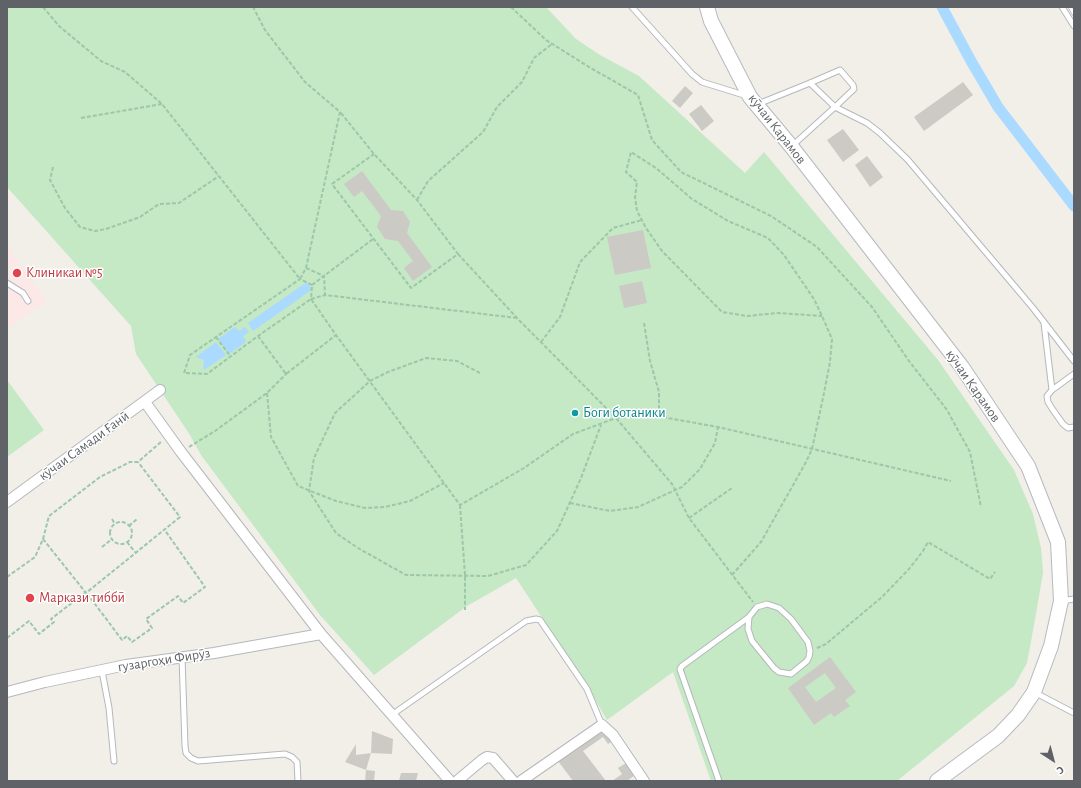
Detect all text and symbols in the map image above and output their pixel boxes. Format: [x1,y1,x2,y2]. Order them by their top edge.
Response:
street label: кӯчаи Карамов [744,91,810,167]
place label: Клиникаи №5 [26,265,103,281]
marker: Клиникаи №5 [11,267,23,279]
street label: кӯчаи Карамов [942,347,1004,425]
place label: Боги ботаники [583,405,666,421]
street label: кӯчаи Самади Ғанӣ [35,408,133,484]
marker: Боги ботаники [570,408,580,418]
place label: Маркази тиббӣ [39,590,125,606]
marker: Маркази тиббӣ [24,592,36,604]
street label: гузаргоҳи Фирӯз [117,644,211,676]
north arrow [1033,740,1073,780]
text: С [1055,764,1066,776]

